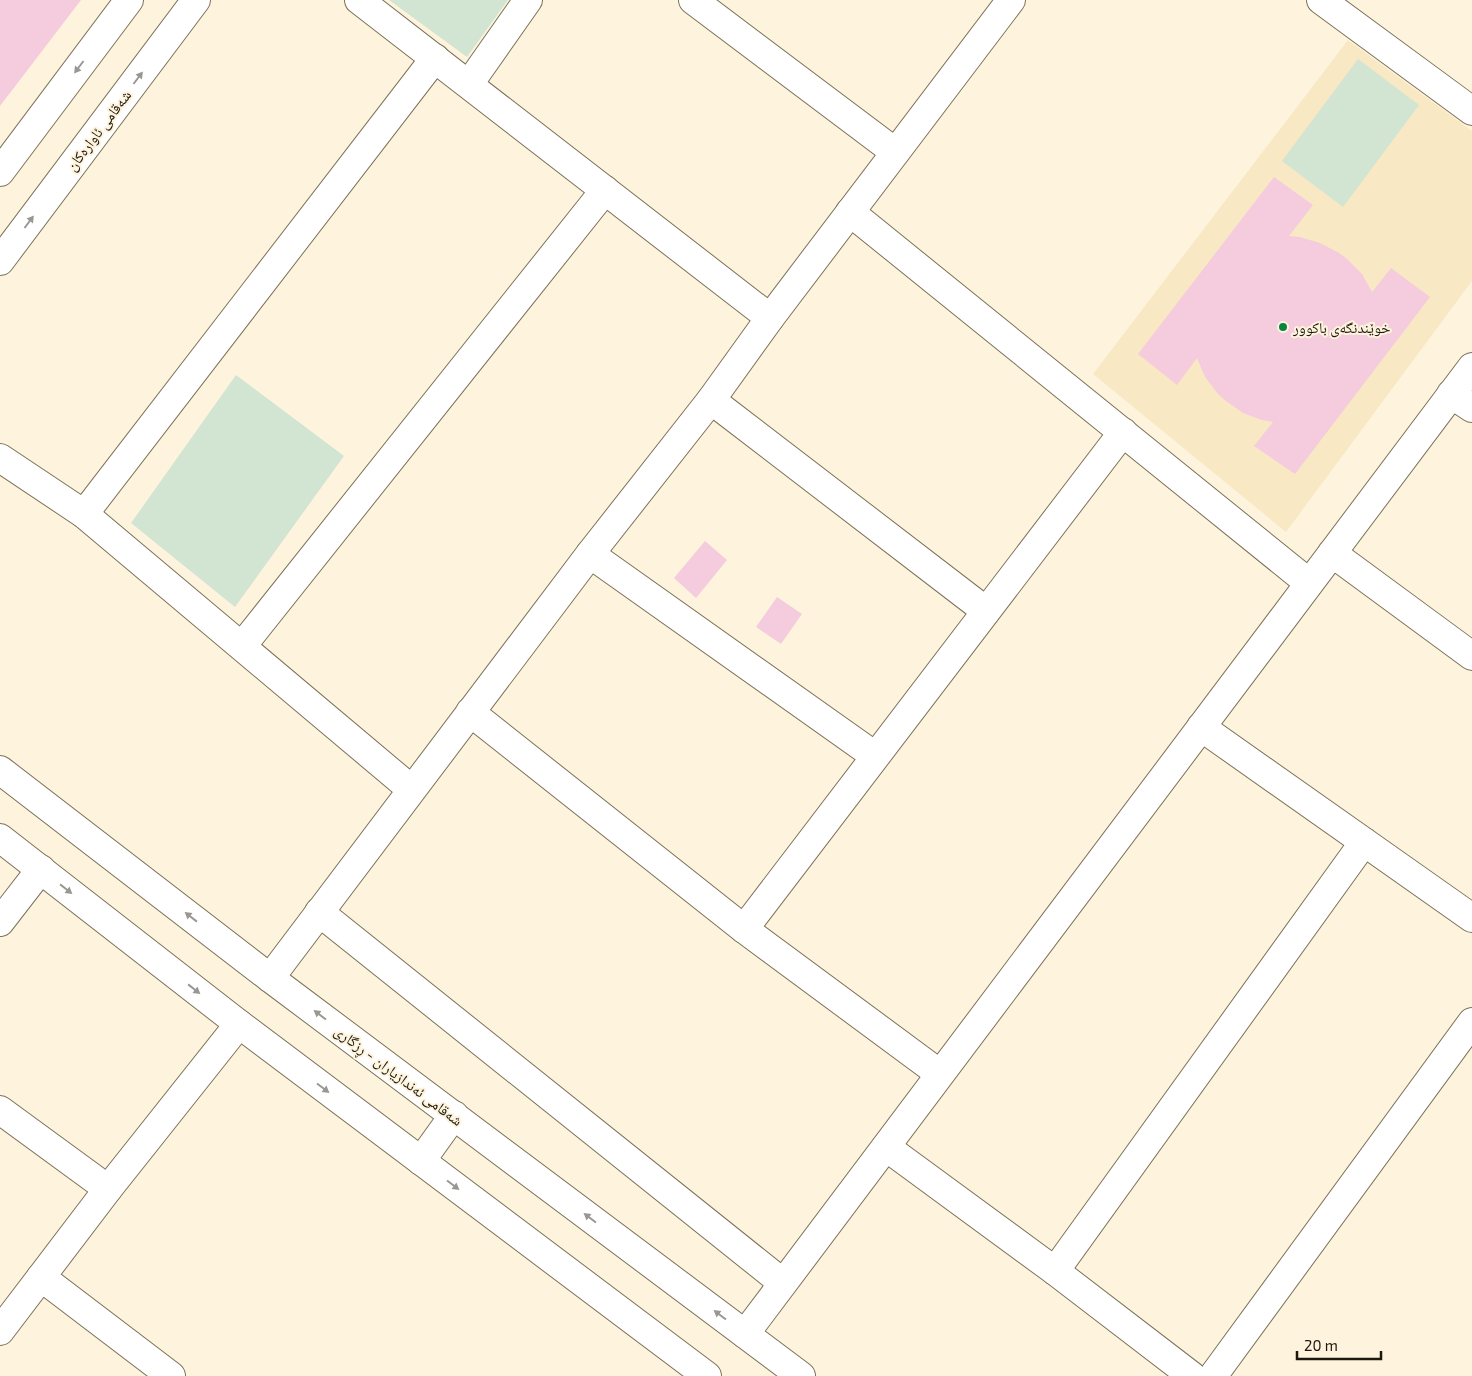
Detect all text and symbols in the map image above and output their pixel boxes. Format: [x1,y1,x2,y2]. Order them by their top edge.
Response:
one-way arrow [73,60,84,73]
one-way arrow [132,72,143,85]
street label: شەقامی ئاوارەکان [62,86,136,175]
one-way arrow [24,216,35,229]
place label: خوێندنگەی باکوور [1292,318,1391,338]
marker: خوێندنگەی باکوور [1277,321,1289,333]
one-way arrow [59,884,73,894]
one-way arrow [185,911,198,922]
one-way arrow [187,984,201,994]
one-way arrow [313,1010,327,1020]
street label: شەقامی ئەندازیاران - ڕزگاری [329,1021,467,1133]
one-way arrow [316,1082,329,1093]
one-way arrow [446,1180,460,1190]
one-way arrow [584,1212,597,1223]
one-way arrow [714,1310,727,1321]
scale bar [1297,1328,1381,1360]
text: 20 m [1304,1336,1338,1354]

